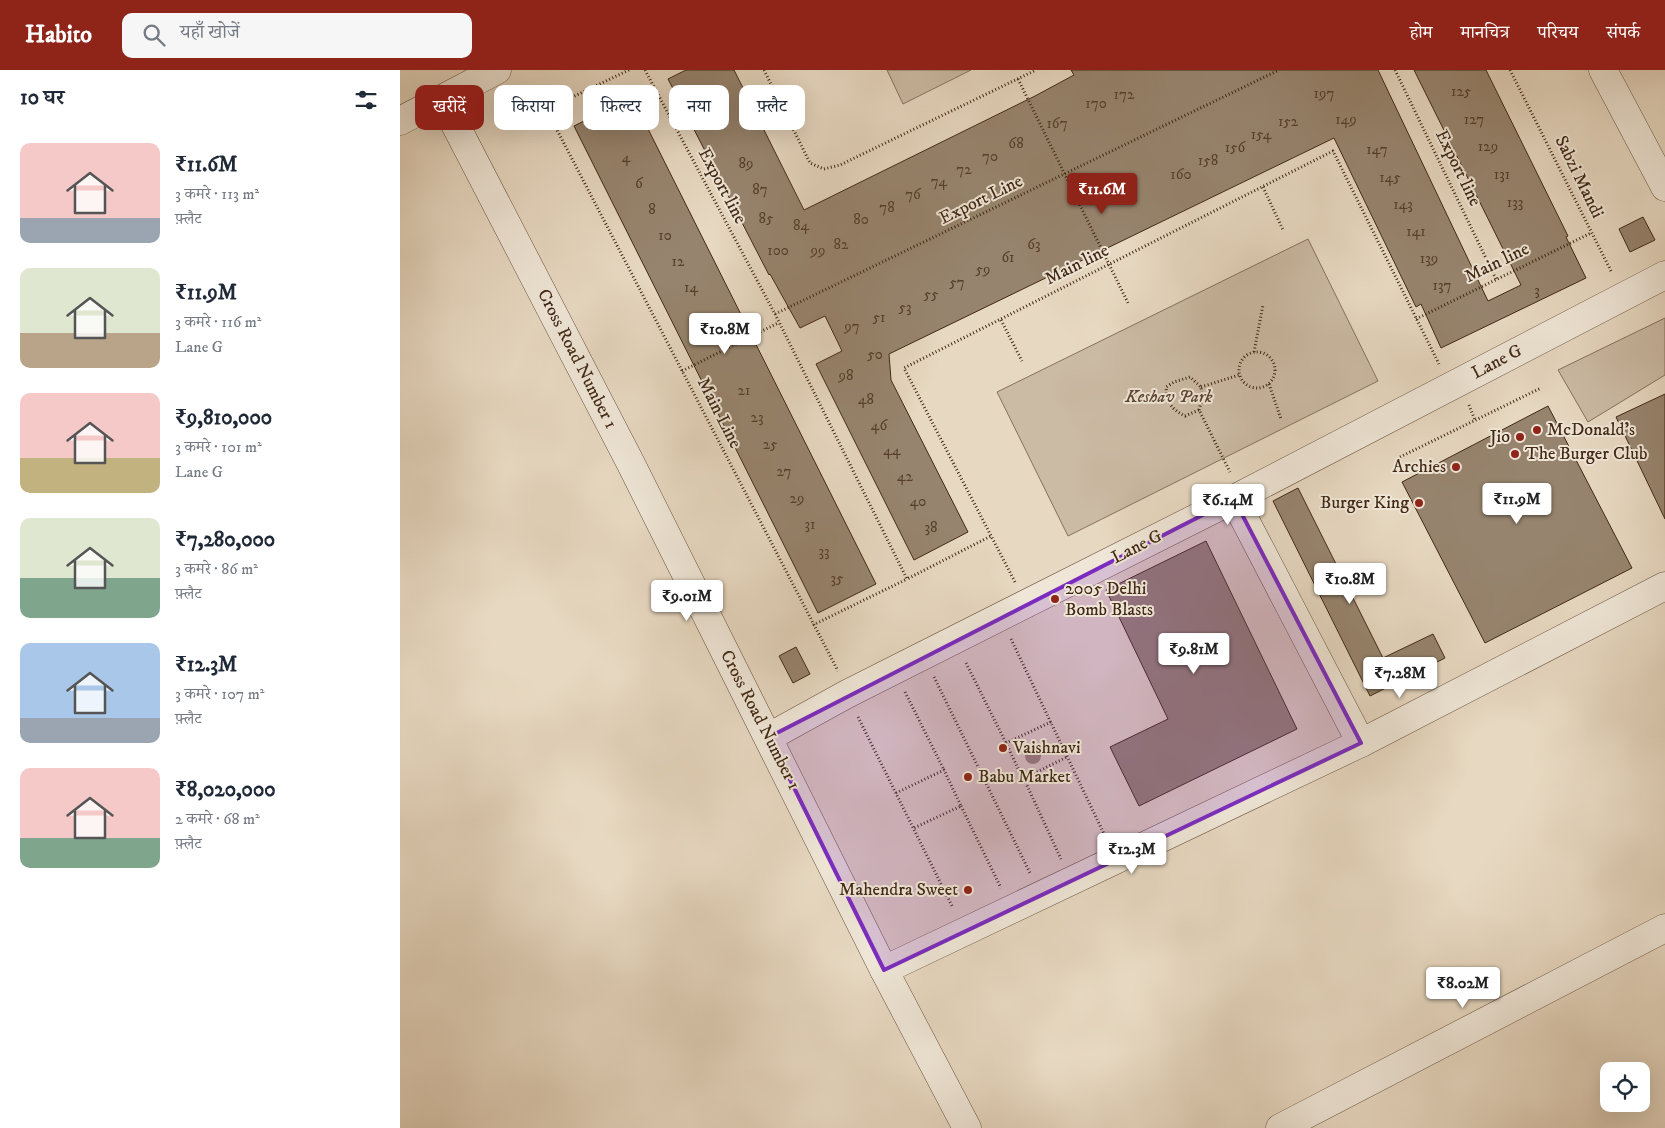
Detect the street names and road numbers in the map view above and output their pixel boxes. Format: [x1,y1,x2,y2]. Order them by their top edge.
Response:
street label: Export line [1430,126,1486,210]
street label: Sabzi Mandi [1550,132,1608,222]
street label: Export line [693,144,751,228]
street label: Export Line [936,170,1026,230]
street label: Main line [1461,238,1533,288]
street label: Main line [1041,240,1113,290]
street label: Cross Road Number 1 [532,285,622,433]
street label: Lane G [1468,339,1526,384]
street label: Main Line [692,374,746,452]
street label: Lane G [1108,525,1166,569]
street label: Cross Road Number 1 [715,646,805,794]

